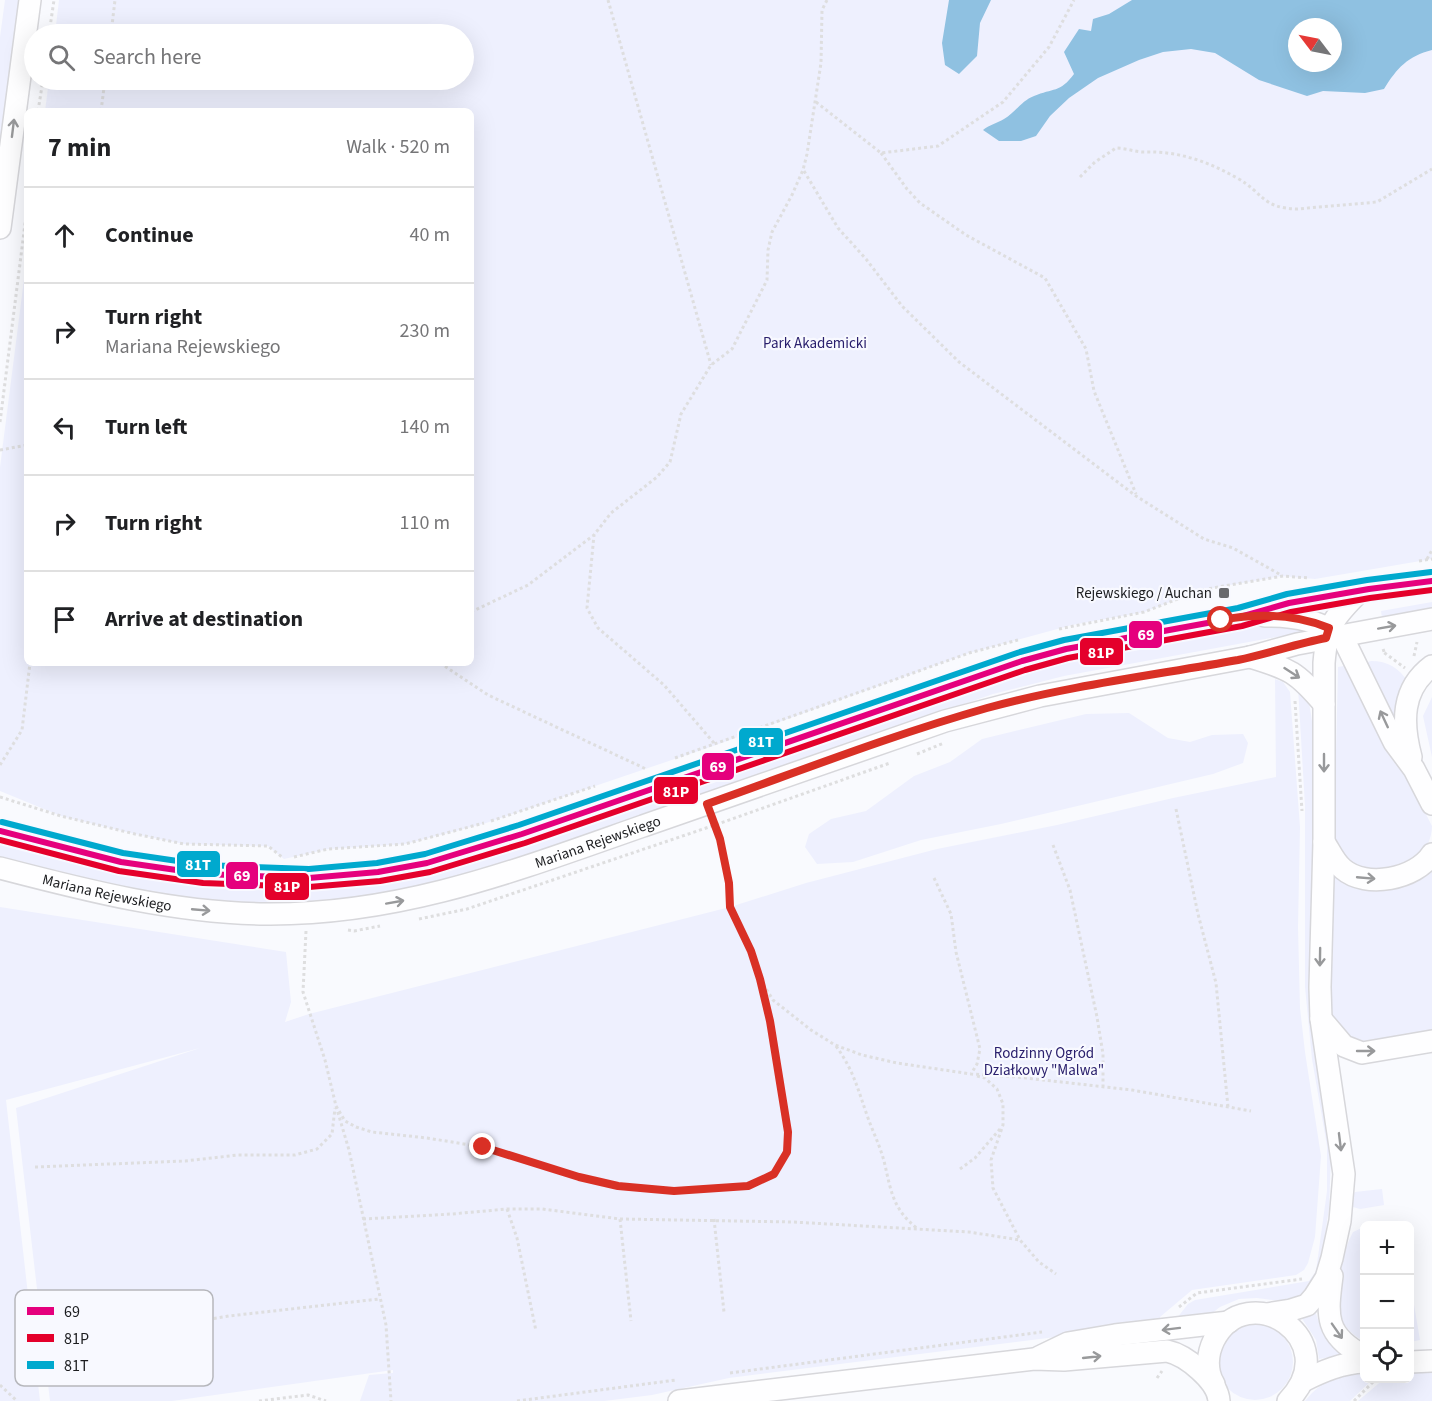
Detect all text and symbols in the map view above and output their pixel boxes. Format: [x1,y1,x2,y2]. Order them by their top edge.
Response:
north arrow [1288,18,1342,72]
search box [24,24,474,90]
icon: search [45,41,78,74]
text: Search here [93,41,201,73]
one-way arrow [8,119,19,138]
text: 7 min [48,129,111,166]
text: Walk · 520 m [346,133,450,161]
icon: ahead [48,219,81,252]
text: Continue [105,219,194,251]
text: 40 m [410,221,450,249]
text: Turn right [105,301,202,333]
icon: right [48,315,81,348]
text: 230 m [400,317,450,345]
text: Mariana Rejewskiego [105,333,281,361]
park label: Park Akademicki [763,333,867,354]
icon: left [48,411,81,444]
text: Turn left [105,411,187,443]
text: 140 m [400,413,450,441]
icon: right [48,507,81,540]
text: Turn right [105,507,202,539]
text: 110 m [400,509,450,537]
place label: Rejewskiego / Auchan [1076,583,1212,604]
marker: Rejewskiego / Auchan [1217,586,1231,600]
icon: arrive [48,603,81,636]
text: Arrive at destination [105,603,303,635]
route start [1207,606,1233,632]
line badge: 69 [1128,620,1163,649]
one-way arrow [1377,622,1396,633]
text: 69 [1138,624,1154,646]
line badge: 81P [1079,637,1124,666]
text: 81P [1088,642,1114,664]
one-way arrow [1283,667,1300,679]
one-way arrow [1377,710,1389,728]
line badge: 81T [738,727,784,756]
text: 81T [748,731,774,753]
line badge: 69 [701,752,735,781]
one-way arrow [1318,752,1330,772]
text: 69 [710,756,726,778]
line badge: 81P [653,776,699,805]
text: 81P [663,781,689,803]
street label: Mariana Rejewskiego [532,811,664,874]
line badge: 81T [176,850,221,878]
text: 81T [185,854,211,876]
line badge: 69 [225,861,259,890]
text: 69 [234,865,250,887]
street label: Mariana Rejewskiego [40,869,173,917]
line badge: 81P [264,872,310,901]
one-way arrow [1356,873,1376,884]
text: 81P [274,876,300,898]
one-way arrow [385,897,404,908]
one-way arrow [190,905,210,916]
one-way arrow [1314,947,1326,967]
park label: Rodzinny Ogród Działkowy "Malwa" [984,1043,1104,1081]
one-way arrow [1356,1045,1375,1057]
one-way arrow [1335,1132,1346,1152]
route end [469,1133,495,1159]
map controls [1360,1221,1414,1383]
button: + [1360,1221,1414,1275]
button: − [1360,1275,1414,1329]
legend [15,1290,213,1386]
text: 69 [64,1301,80,1323]
one-way arrow [1331,1323,1343,1339]
one-way arrow [1162,1324,1181,1335]
text: 81P [64,1328,89,1350]
button: locate [1360,1329,1414,1383]
one-way arrow [1082,1351,1102,1362]
text: 81T [64,1355,89,1377]

